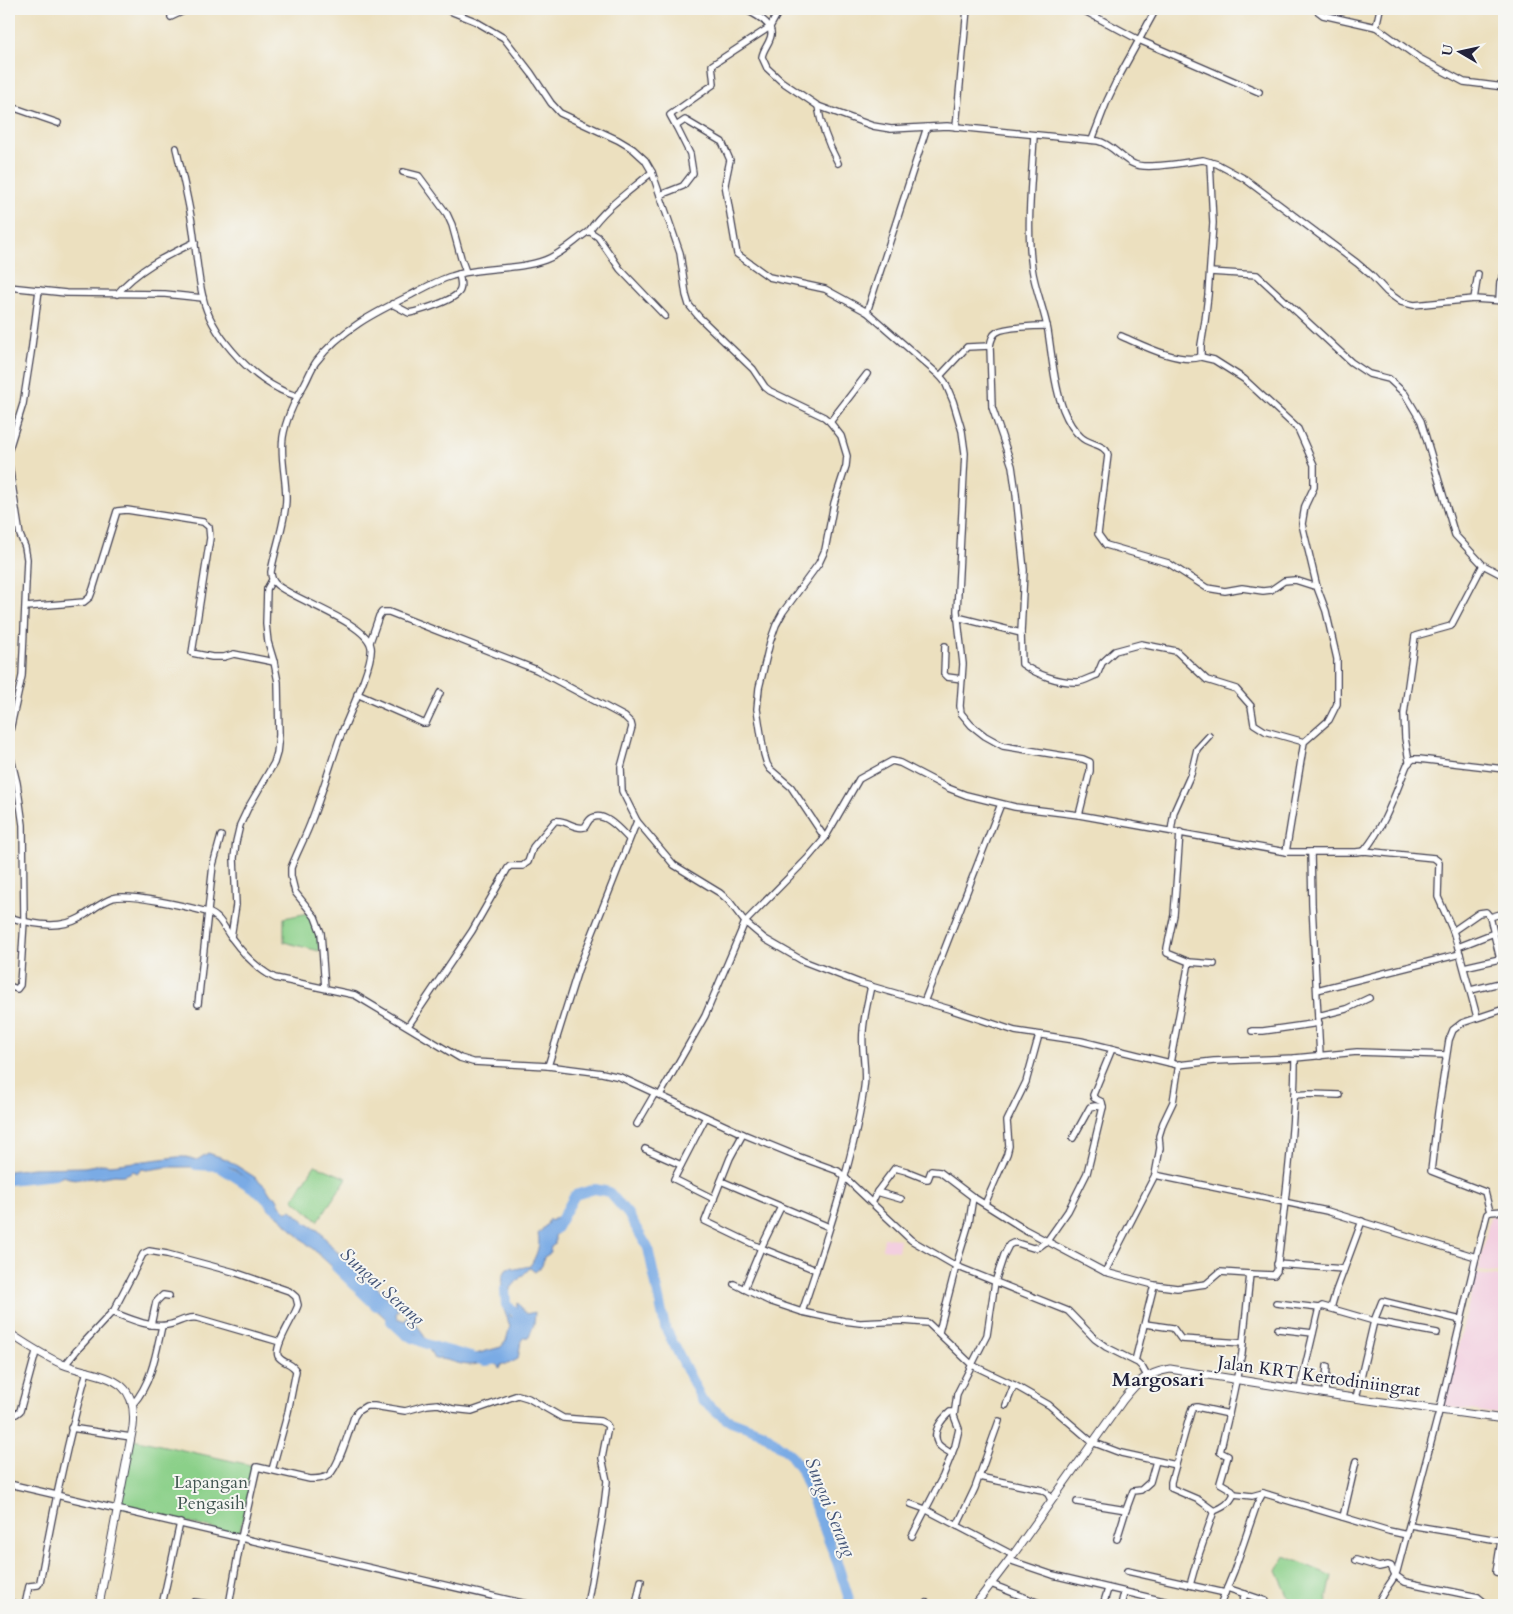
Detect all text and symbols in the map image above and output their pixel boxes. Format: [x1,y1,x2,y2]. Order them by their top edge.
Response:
north arrow [1436,28,1486,78]
text: U [1437,42,1458,57]
water label: Sungai Serang [334,1242,431,1332]
street label: Jalan KRT Kertodiniingrat [1213,1349,1422,1403]
district label: Margosari [1112,1366,1204,1393]
water label: Sungai Serang [798,1453,862,1562]
park label: Lapangan Pengasih [174,1470,249,1516]

